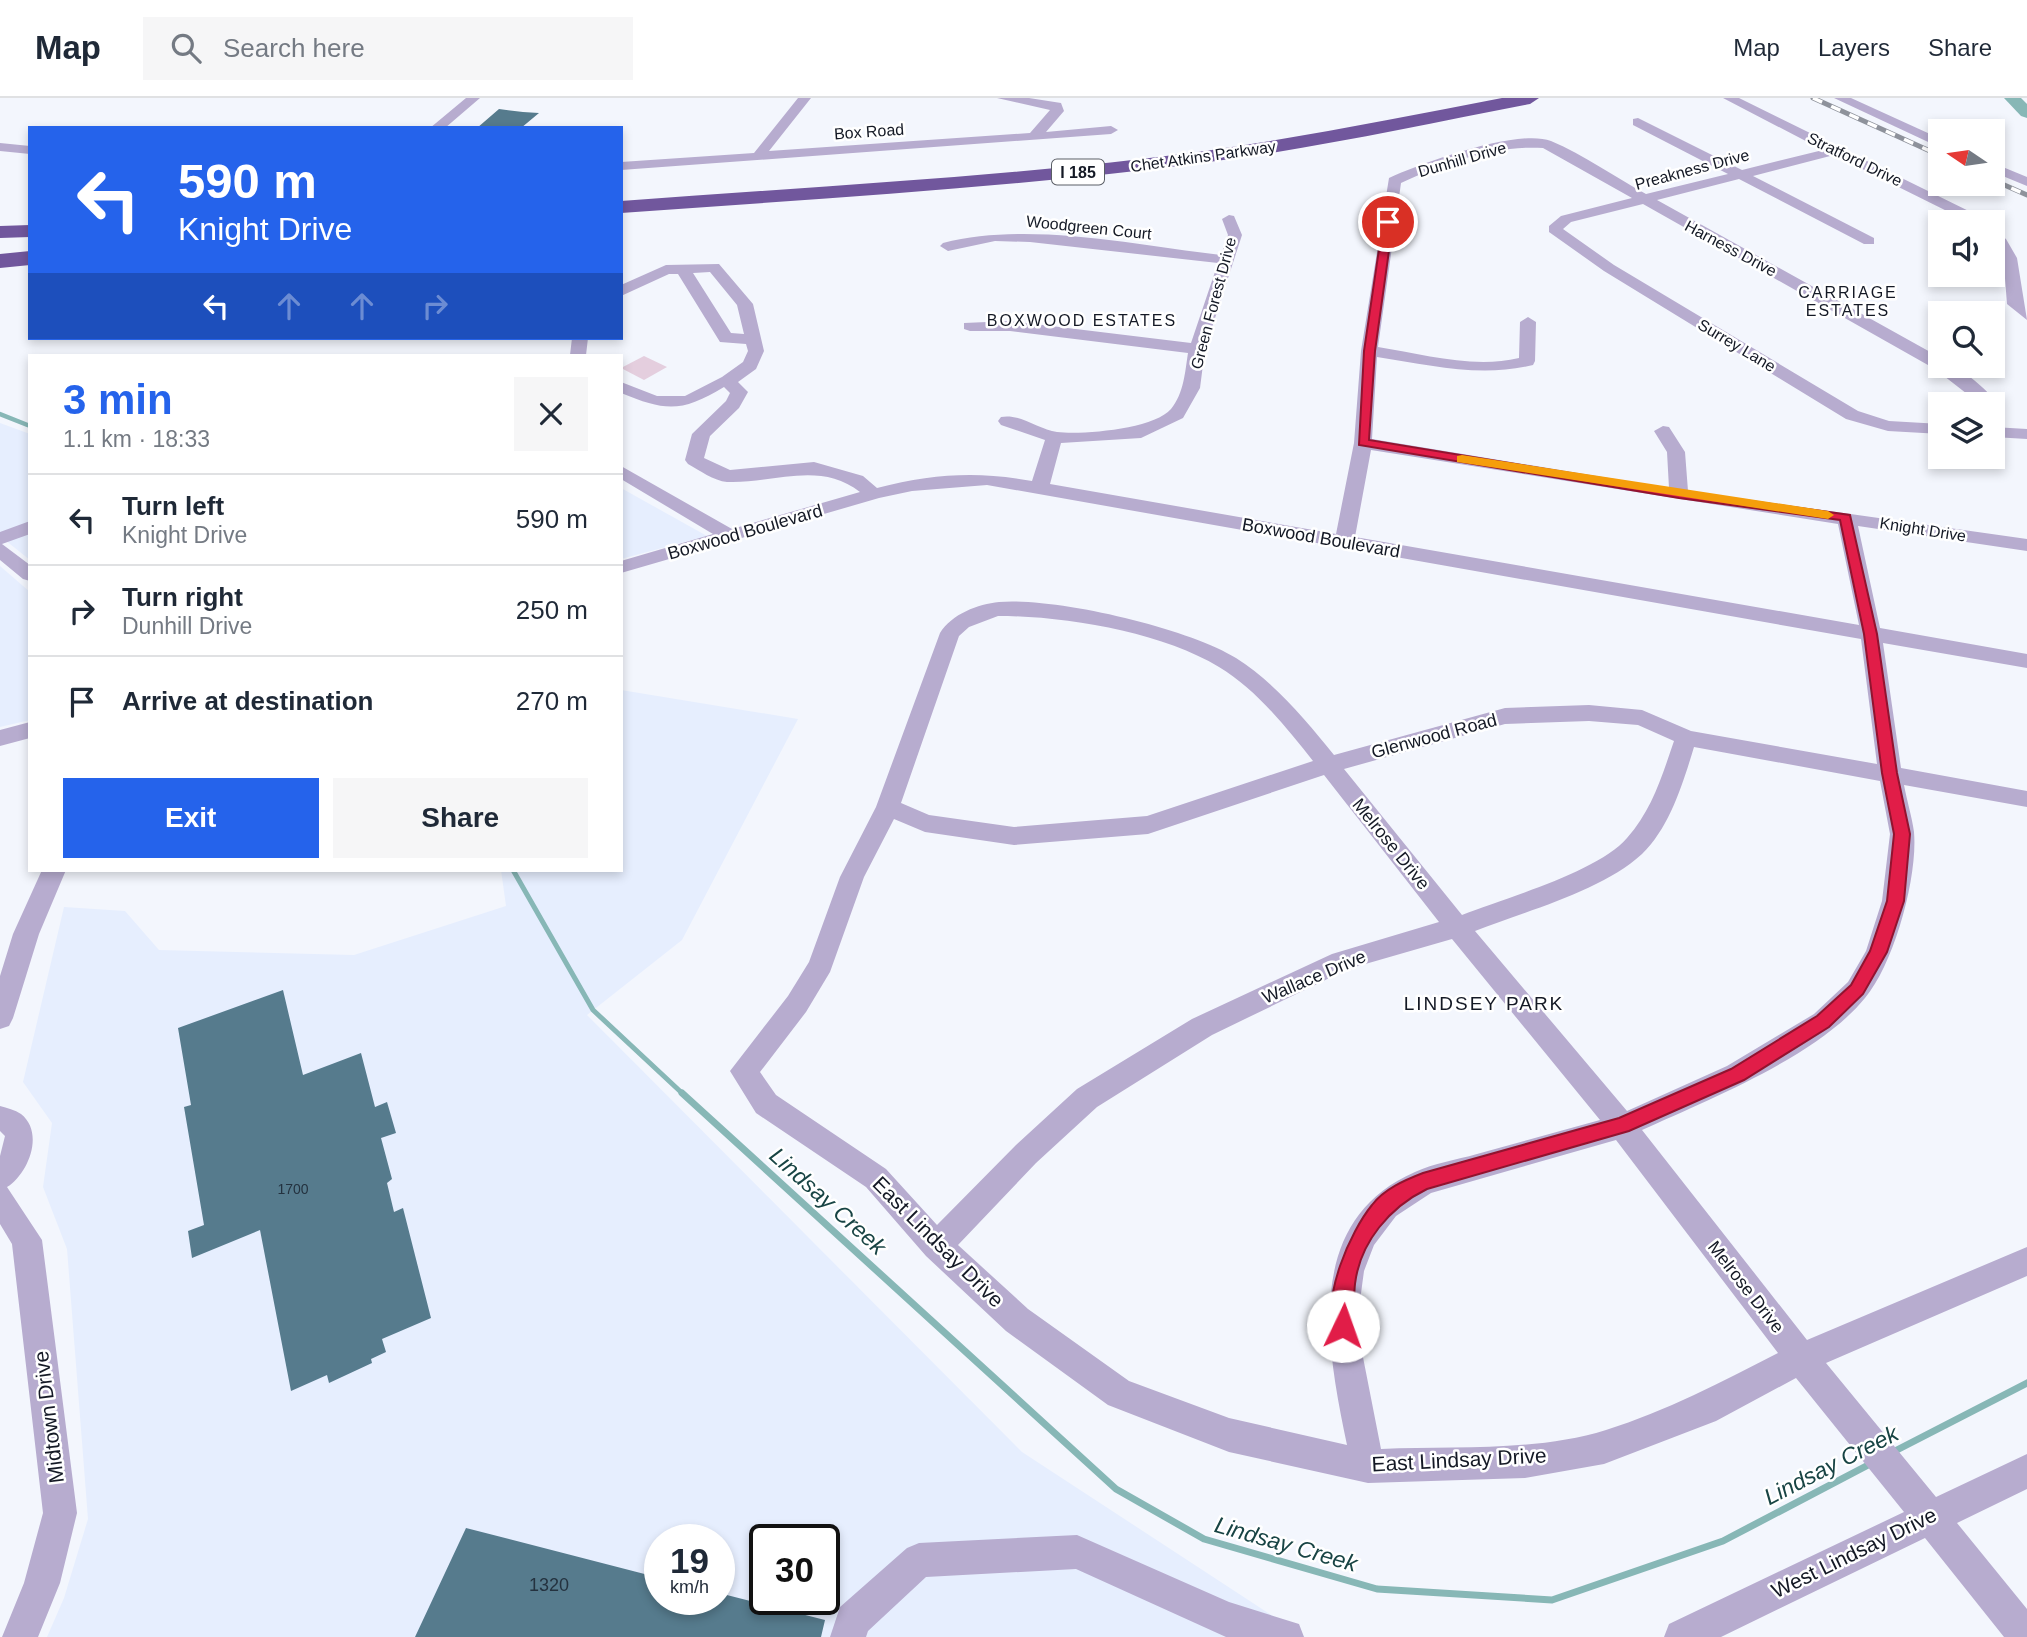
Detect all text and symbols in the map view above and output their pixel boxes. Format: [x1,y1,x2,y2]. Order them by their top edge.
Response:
search box [143,17,633,80]
text: Map [35,29,101,66]
icon: search [167,29,205,67]
text: Search here [223,33,365,63]
text: Map [1733,34,1780,61]
text: Layers [1818,34,1890,61]
text: Share [1928,34,1992,61]
north arrow [1928,119,2006,196]
map controls [1928,119,2005,469]
street label: Box Road [833,121,905,142]
street label: Stratford Drive [1805,129,1905,190]
street label: Chet Atkins Parkway [1129,138,1277,175]
street label: Dunhill Drive [1416,139,1508,180]
street label: Preakness Drive [1633,146,1751,193]
icon: left [63,154,154,245]
text: 590 m [178,154,317,208]
road number: I 185 [1052,159,1104,184]
pin [1358,192,1418,252]
icon: arrive [1369,203,1407,241]
button: sound [1928,210,2005,287]
text: Knight Drive [178,211,352,247]
street label: Woodgreen Court [1025,212,1153,243]
street label: Harness Drive [1682,217,1780,280]
street label: Green Forest Drive [1188,235,1239,371]
district label: CARRIAGE ESTATES [1798,284,1898,319]
icon: left [197,287,235,325]
icon: ahead [270,287,308,325]
icon: ahead [343,287,381,325]
icon: right [416,287,454,325]
button: search [1928,301,2005,378]
district label: BOXWOOD ESTATES [987,312,1177,329]
street label: Surrey Lane [1695,316,1779,375]
text: 3 min [63,376,173,423]
button: close [514,377,588,451]
button: layers [1928,392,2005,469]
text: 1.1 km · 18:33 [63,426,210,452]
text: Turn left [122,491,224,521]
street label: Boxwood Boulevard [665,500,825,564]
icon: left [63,501,101,539]
text: 590 m [516,504,588,534]
street label: Boxwood Boulevard [1240,514,1402,562]
street label: Knight Drive [1879,514,1967,545]
text: Knight Drive [122,522,247,548]
text: Turn right [122,582,243,612]
icon: right [63,592,101,630]
text: 250 m [516,595,588,625]
text: Dunhill Drive [122,613,252,639]
icon: arrive [63,683,101,721]
text: Arrive at destination [122,686,373,716]
text: 270 m [516,686,588,716]
street label: Glenwood Road [1369,710,1499,762]
button: Exit [63,778,319,858]
button: Share [333,778,588,858]
street label: Melrose Drive [1348,795,1434,893]
street label: Wallace Drive [1259,946,1369,1008]
district label: LINDSEY PARK [1404,993,1564,1014]
water label: Lindsay Creek [765,1142,892,1261]
street label: East Lindsay Drive [868,1172,1008,1312]
house number: 1700 [277,1181,309,1197]
street label: Melrose Drive [1704,1237,1788,1337]
position arrow [1306,1289,1380,1363]
street label: Midtown Drive [29,1350,68,1484]
water label: Lindsay Creek [1760,1419,1904,1510]
street label: East Lindsay Drive [1371,1443,1547,1476]
street label: West Lindsay Drive [1768,1503,1940,1602]
water label: Lindsay Creek [1212,1511,1362,1577]
speed limit sign: 30 [749,1524,840,1615]
text: 19 [670,1541,709,1580]
house number: 1320 [529,1575,569,1595]
text: km/h [670,1577,709,1597]

